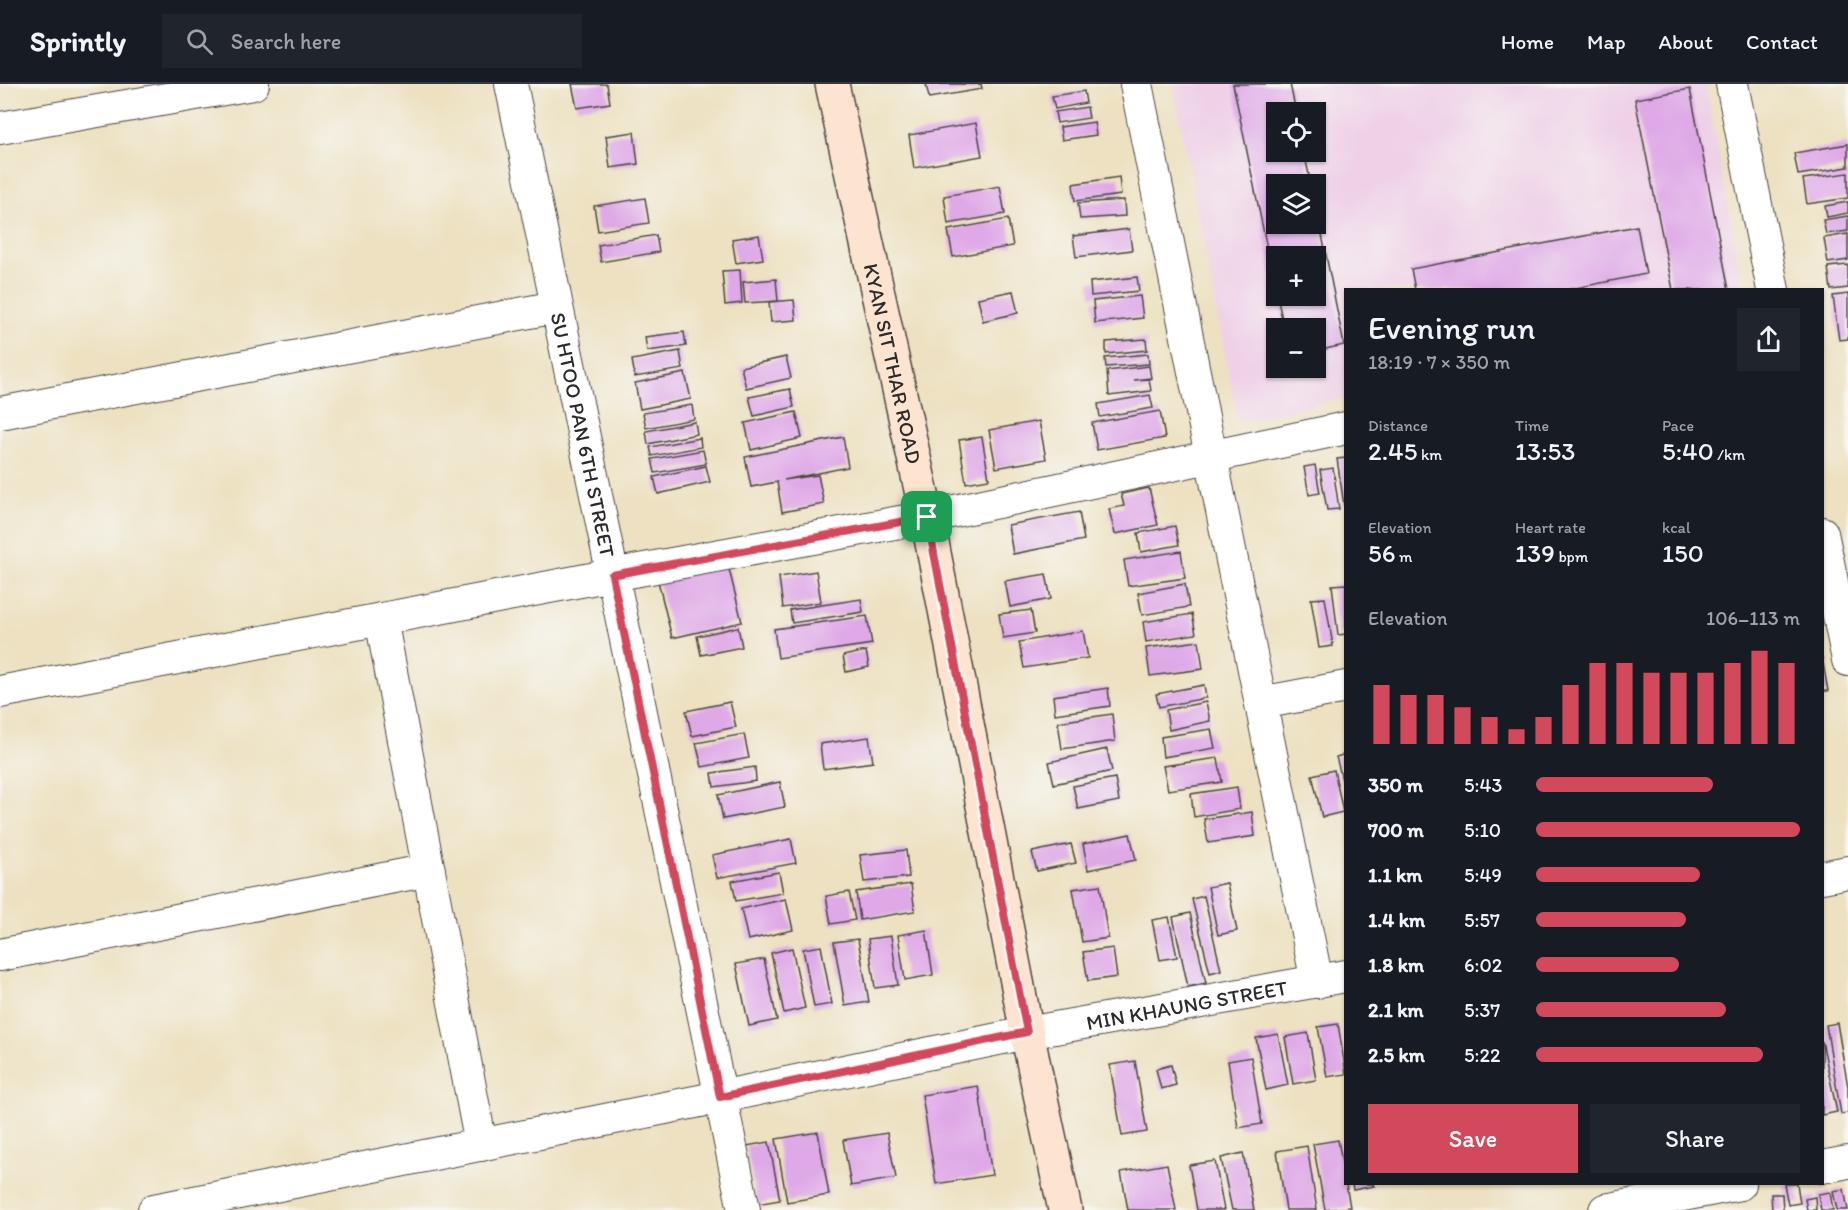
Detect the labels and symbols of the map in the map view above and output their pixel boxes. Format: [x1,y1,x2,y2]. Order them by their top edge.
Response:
street label: KYAN SIT THAR ROAD [859,261,927,466]
street label: SU HTOO PAN 6TH STREET [546,310,621,559]
pin [901,491,952,542]
street label: MIN KHAUNG STREET [1084,974,1289,1035]

